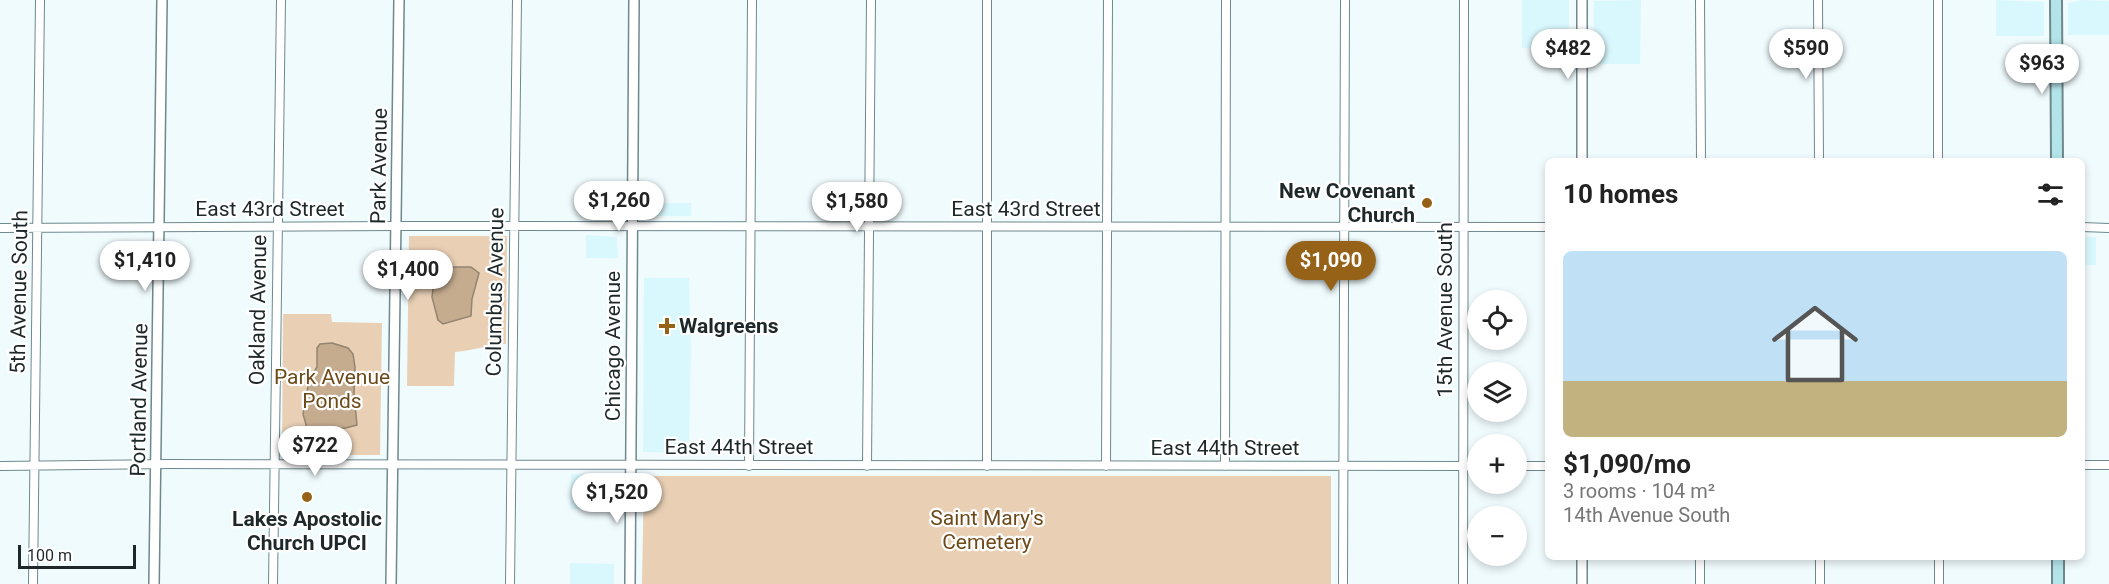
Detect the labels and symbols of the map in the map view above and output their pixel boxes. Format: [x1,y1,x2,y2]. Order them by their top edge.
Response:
pin: $482 [1532,29,1604,80]
pin: $590 [1770,29,1842,80]
pin: $963 [2006,44,2078,95]
street label: Park Avenue [366,108,392,224]
place label: New Covenant Church [1279,179,1415,227]
pin: $1,260 [570,181,668,232]
pin: $1,580 [808,182,906,233]
marker: New Covenant Church [1420,196,1434,210]
street label: East 43rd Street [195,197,345,221]
street label: East 43rd Street [951,197,1101,221]
street label: Columbus Avenue [482,207,508,377]
street label: 5th Avenue South [6,210,32,374]
street label: 15th Avenue South [1433,222,1457,398]
street label: Oakland Avenue [245,235,271,385]
pin: $1,410 [96,241,194,292]
pin: $1,090 [1282,241,1380,292]
pin: $1,400 [359,250,457,301]
street label: Chicago Avenue [601,271,625,421]
place label: Walgreens [679,314,779,338]
marker: Walgreens [660,319,674,333]
street label: Portland Avenue [126,323,152,477]
park label: Park Avenue Ponds [274,365,390,413]
pin: $722 [279,426,351,477]
street label: East 44th Street [665,435,814,459]
street label: East 44th Street [1151,436,1300,460]
pin: $1,520 [568,473,666,524]
marker: Lakes Apostolic Church UPCI [300,490,314,504]
park label: Saint Mary's Cemetery [930,506,1044,554]
place label: Lakes Apostolic Church UPCI [232,507,382,555]
scale bar [18,542,136,570]

